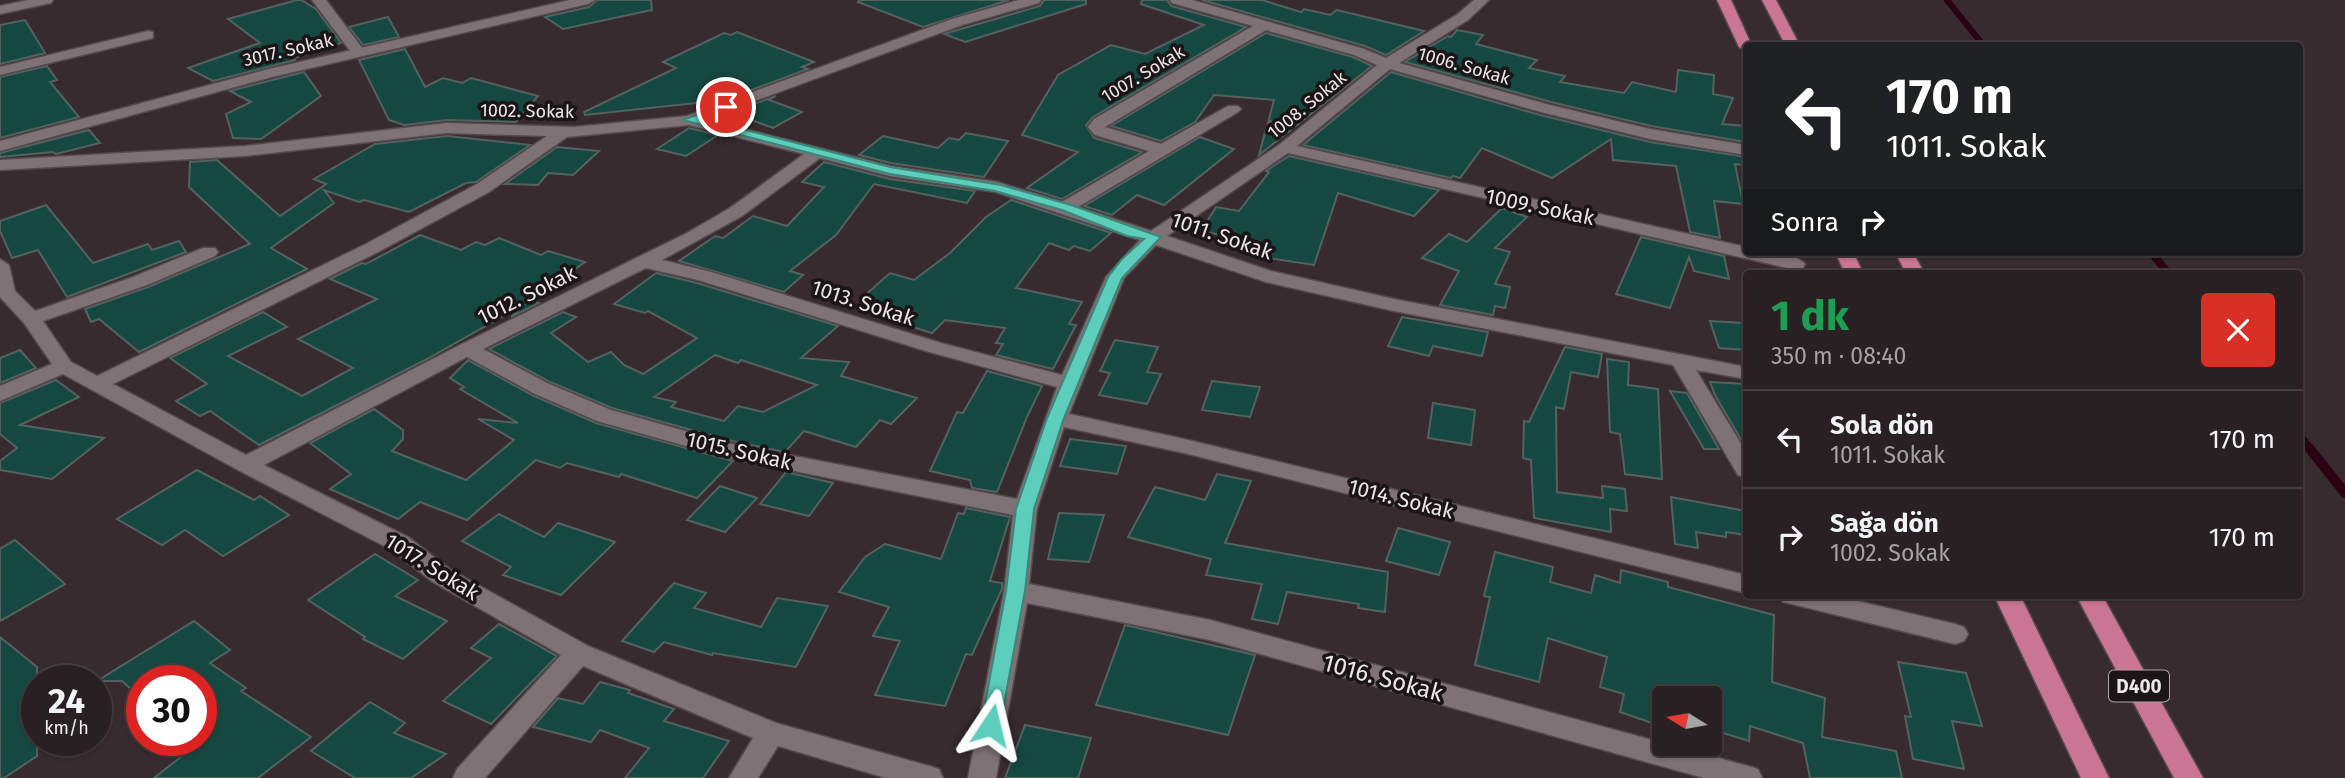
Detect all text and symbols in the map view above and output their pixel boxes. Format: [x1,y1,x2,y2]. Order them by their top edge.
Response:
street label: 3017. Sokak [241,29,336,71]
street label: 1007. Sokak [1098,40,1189,107]
street label: 1006. Sokak [1415,42,1513,90]
street label: 1008. Sokak [1263,66,1352,143]
text: 170 m [1886,67,2013,126]
icon: left [1771,70,1862,161]
pin [696,77,756,137]
icon: arrive [707,88,745,126]
street label: 1002. Sokak [480,99,575,123]
text: 1011. Sokak [1886,127,2046,165]
street label: 1009. Sokak [1483,183,1597,231]
icon: right [1853,203,1891,241]
street label: 1011. Sokak [1168,207,1276,265]
text: Sonra [1771,207,1839,238]
street label: 1012. Sokak [473,260,581,330]
street label: 1013. Sokak [808,274,918,332]
text: 1 dk [1771,291,1849,341]
button: close [2201,293,2275,367]
text: 350 m · 08:40 [1771,342,1906,370]
text: Sola dön [1830,410,1934,441]
icon: left [1771,420,1809,458]
text: 170 m [2209,424,2275,455]
street label: 1015. Sokak [684,426,794,476]
text: 1011. Sokak [1830,441,1945,469]
street label: 1014. Sokak [1346,473,1457,525]
text: Sağa dön [1830,508,1939,539]
icon: right [1771,518,1809,556]
text: 170 m [2209,522,2275,553]
street label: 1017. Sokak [380,528,484,606]
text: 1002. Sokak [1830,539,1950,567]
street label: 1016. Sokak [1320,649,1447,708]
speed limit sign: 30 [126,665,217,756]
road number: D400 [2109,670,2169,702]
text: 24 [48,680,85,722]
north arrow [1652,686,1722,756]
map controls [1652,686,1722,756]
position arrow [954,688,1028,762]
text: km/h [44,717,89,739]

